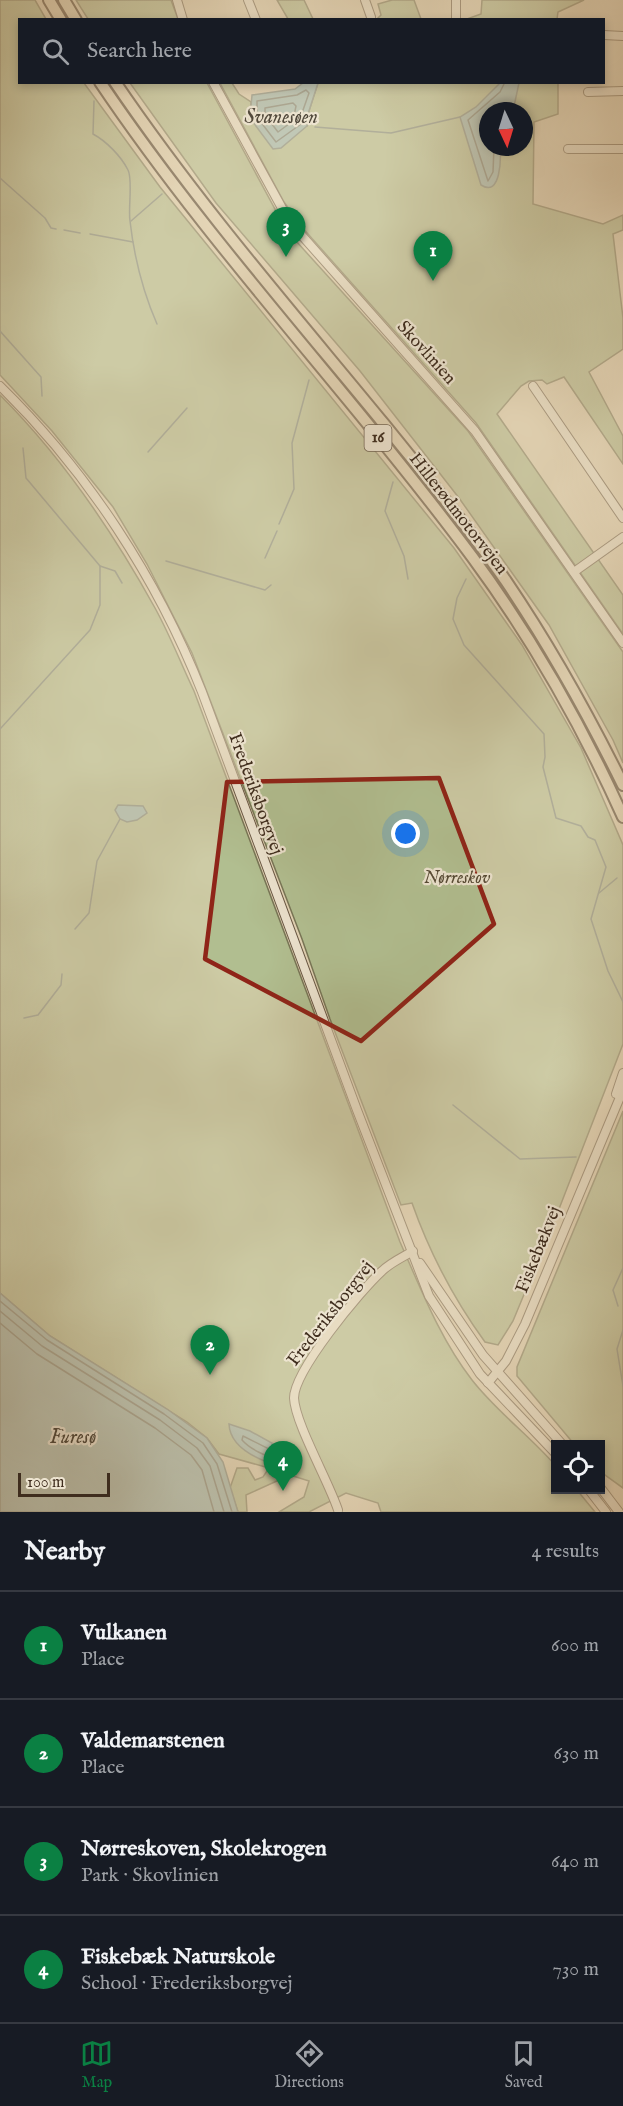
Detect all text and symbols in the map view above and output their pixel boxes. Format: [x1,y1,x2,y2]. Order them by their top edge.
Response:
search box [18,18,605,84]
icon: search [39,35,72,68]
text: Search here [87,37,192,65]
north arrow [479,102,533,156]
water label: Svanesøen [244,105,318,130]
pin: 3 [266,208,306,257]
pin: 1 [414,232,452,281]
street label: Skovlinien [391,316,461,390]
road number: 16 [364,425,392,451]
street label: Hillerødmotorvejen [403,448,513,580]
street label: Frederiksborgvej [222,730,288,858]
your location [391,819,420,848]
park label: Nørreskov [424,867,491,890]
street label: Fiskebækvej [511,1203,567,1297]
street label: Frederiksborgvej [283,1257,379,1371]
pin: 2 [190,1326,230,1375]
water label: Furesø [50,1425,96,1450]
map controls [551,1440,605,1494]
button: locate [551,1440,605,1494]
pin: 4 [264,1442,302,1491]
scale bar [18,1470,110,1498]
text: 100 m [27,1473,64,1493]
text: Nearby [24,1535,105,1568]
text: 4 results [532,1539,599,1564]
text: Vulkanen [81,1619,167,1647]
text: 1 [40,1633,47,1658]
text: 600 m [551,1633,599,1658]
text: Place [81,1647,124,1672]
text: Valdemarstenen [81,1727,225,1755]
text: 2 [39,1741,48,1766]
text: 630 m [553,1741,599,1766]
text: Place [81,1755,124,1780]
text: Nørreskoven, Skolekrogen [81,1835,327,1863]
text: 3 [40,1849,47,1874]
text: 640 m [551,1849,599,1874]
text: Park · Skovlinien [81,1863,219,1888]
text: Fiskebæk Naturskole [81,1943,275,1971]
text: 4 [39,1957,48,1982]
text: 730 m [553,1957,599,1982]
text: School · Frederiksborgvej [81,1971,292,1996]
tab: Map [80,2037,113,2093]
tab: Directions [274,2037,344,2093]
tab: Saved [505,2037,543,2093]

